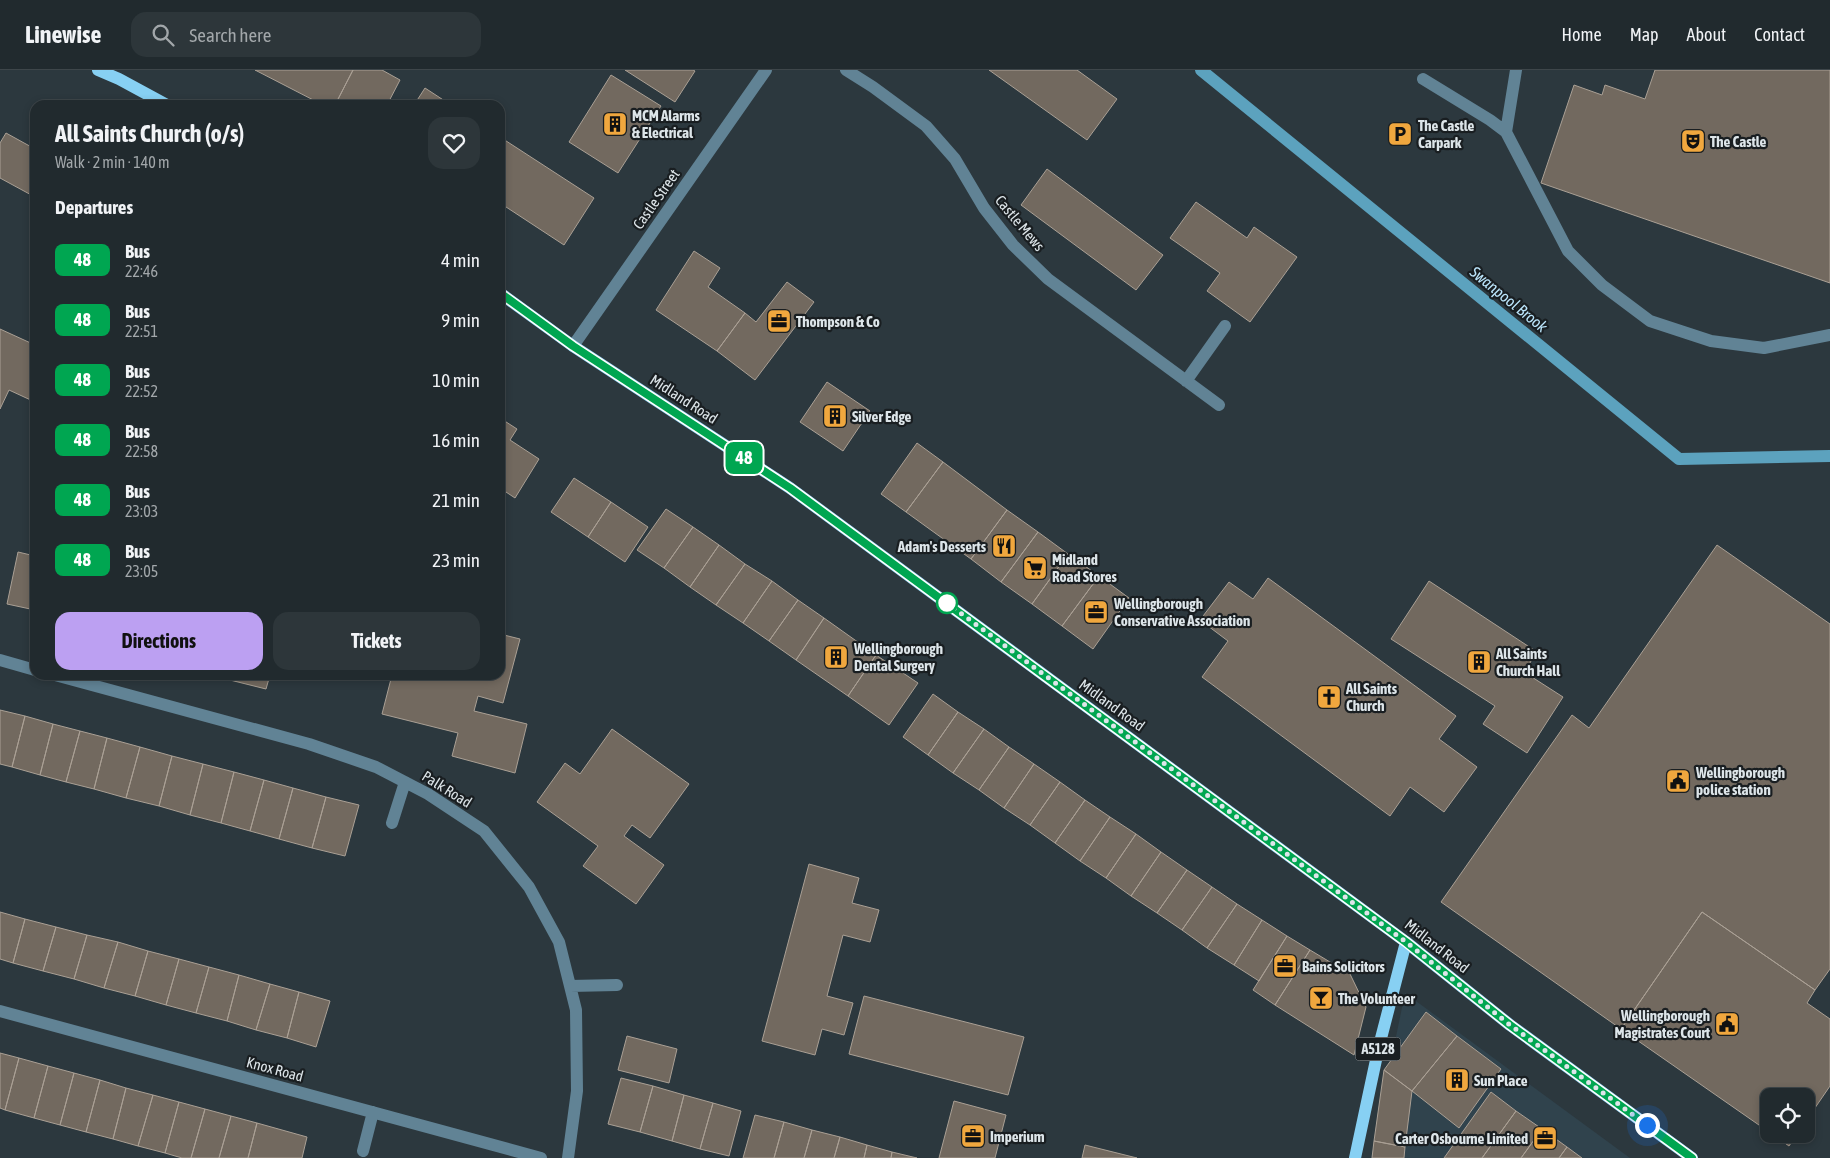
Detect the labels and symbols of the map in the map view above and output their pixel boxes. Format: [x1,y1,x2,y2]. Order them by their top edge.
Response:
place label: MCM Alarms & Electrical [632,107,700,141]
building icon: MCM Alarms & Electrical [602,111,628,137]
place label: The Castle Carpark [1418,117,1475,151]
parking icon: The Castle Carpark [1387,121,1413,147]
theatre icon: The Castle [1680,128,1706,154]
place label: The Castle [1710,133,1767,150]
street label: Castle Street [629,166,683,232]
street label: Castle Mews [992,192,1048,254]
water label: Swanpool Brook [1465,262,1552,337]
office icon: Thompson & Co [766,308,792,334]
place label: Thompson & Co [796,313,880,330]
street label: Midland Road [647,371,721,427]
building icon: Silver Edge [822,403,848,429]
place label: Silver Edge [852,408,912,425]
line badge: 48 [722,442,766,474]
restaurant icon: Adam's Desserts [991,533,1017,559]
place label: Adam's Desserts [897,538,987,555]
place label: Midland Road Stores [1052,551,1117,585]
supermarket icon: Midland Road Stores [1022,555,1048,581]
unlabelled marker [936,592,958,614]
place label: Wellingborough Conservative Association [1113,595,1250,629]
office icon: Wellingborough Conservative Association [1083,599,1109,625]
place label: Wellingborough Dental Surgery [853,640,943,674]
building icon: Wellingborough Dental Surgery [823,644,849,670]
place label: All Saints Church Hall [1495,645,1561,679]
building icon: All Saints Church Hall [1466,649,1492,675]
street label: Midland Road [1076,676,1148,734]
place label: All Saints Church [1345,680,1398,714]
church icon: All Saints Church [1316,684,1342,710]
place label: Wellingborough police station [1695,764,1785,798]
street label: Palk Road [419,767,475,811]
public building icon: Wellingborough police station [1665,768,1691,794]
street label: Midland Road [1402,916,1472,976]
office icon: Bains Solicitors [1272,953,1298,979]
place label: Bains Solicitors [1302,958,1386,975]
bar icon: The Volunteer [1308,985,1334,1011]
place label: The Volunteer [1338,990,1416,1007]
place label: Wellingborough Magistrates Court [1614,1007,1711,1041]
public building icon: Wellingborough Magistrates Court [1714,1011,1740,1037]
road number: A5128 [1356,1038,1400,1061]
street label: Knox Road [245,1053,305,1085]
building icon: Sun Place [1444,1067,1470,1093]
place label: Sun Place [1474,1072,1528,1089]
your location [1635,1113,1660,1138]
office icon: Imperium [960,1123,986,1149]
office icon: Carter Osbourne Limited [1532,1125,1558,1151]
place label: Imperium [990,1128,1045,1145]
place label: Carter Osbourne Limited [1395,1130,1528,1147]

